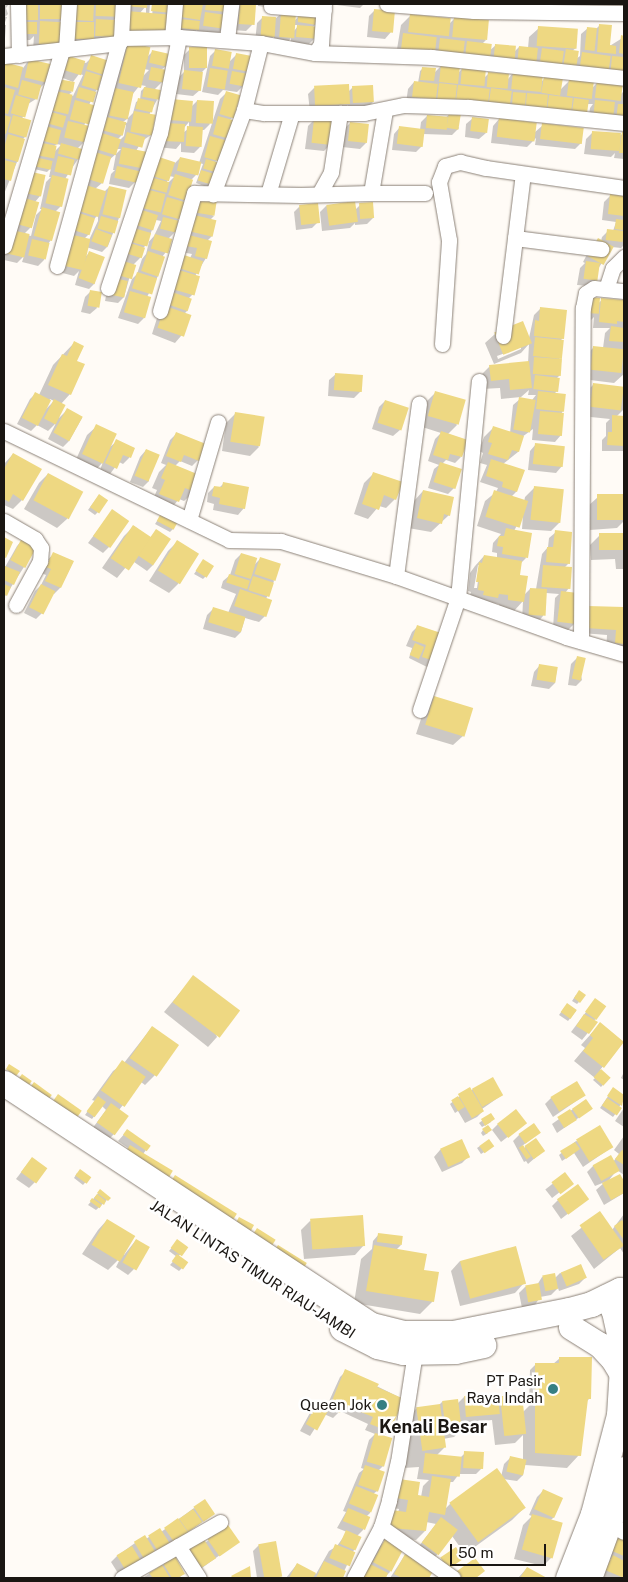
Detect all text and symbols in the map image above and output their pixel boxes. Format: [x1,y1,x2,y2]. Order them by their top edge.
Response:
street label: JALAN LINTAS TIMUR RIAU-JAMBI [147,1196,359,1342]
place label: PT Pasir Raya Indah [466,1371,543,1406]
marker: PT Pasir Raya Indah [547,1383,559,1395]
place label: Queen Jok [300,1396,372,1414]
marker: Queen Jok [376,1399,388,1411]
district label: Kenali Besar [379,1416,487,1438]
scale bar [453,1534,549,1566]
text: 50 m [458,1544,493,1561]

